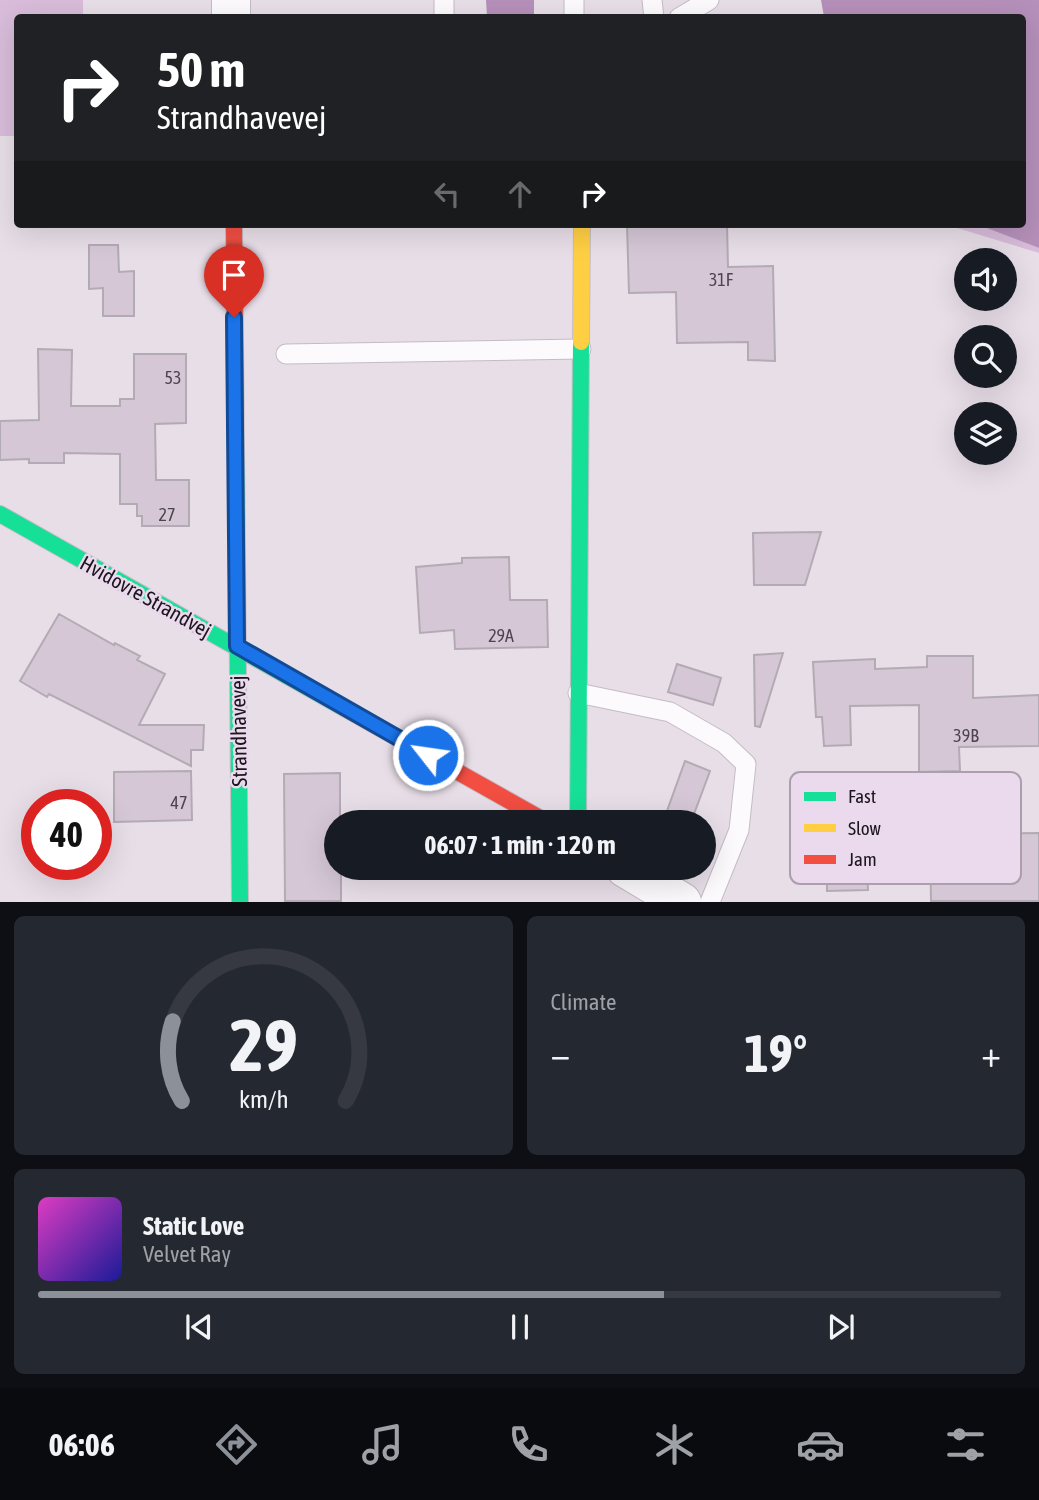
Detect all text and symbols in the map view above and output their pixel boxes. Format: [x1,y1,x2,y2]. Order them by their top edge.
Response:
text: 50 m [157,41,245,97]
icon: right [42,42,133,133]
text: Strandhavevej [157,99,326,136]
icon: left [428,175,466,213]
icon: ahead [501,175,539,213]
icon: right [574,175,612,213]
pin [204,245,264,317]
map controls [954,248,1017,465]
button: sound [954,248,1017,311]
icon: arrive [215,256,253,294]
house number: 31F [709,269,734,290]
button: search [954,325,1017,388]
house number: 53 [165,367,181,388]
button: layers [954,402,1017,465]
house number: 27 [159,504,175,525]
street label: Hvidovre Strandvej [76,550,216,642]
house number: 29A [488,625,514,646]
street label: Strandhavevej [225,675,251,787]
position arrow [391,718,465,792]
house number: 39B [953,725,979,746]
legend [790,772,1021,884]
text: Fast [848,785,876,807]
speed limit sign: 40 [21,789,112,880]
house number: 47 [171,792,187,813]
text: Slow [848,817,882,839]
text: 06:07 · 1 min · 120 m [424,830,616,860]
text: Jam [848,848,877,870]
text: Climate [551,989,616,1015]
text: 29 [229,1004,297,1087]
text: 19° [744,1023,807,1083]
text: − [551,1032,570,1075]
text: + [981,1032,1001,1075]
text: km/h [238,1085,288,1113]
text: Static Love [143,1211,244,1241]
text: Velvet Ray [143,1241,231,1267]
icon: previous [180,1308,218,1346]
icon: pause [501,1308,539,1346]
icon: next [822,1308,860,1346]
icon: directions [212,1420,261,1469]
icon: music [358,1420,407,1469]
icon: phone [504,1420,553,1469]
icon: climate [650,1420,699,1469]
icon: car [796,1420,845,1469]
icon: filters [941,1420,990,1469]
text: 06:06 [48,1426,115,1463]

